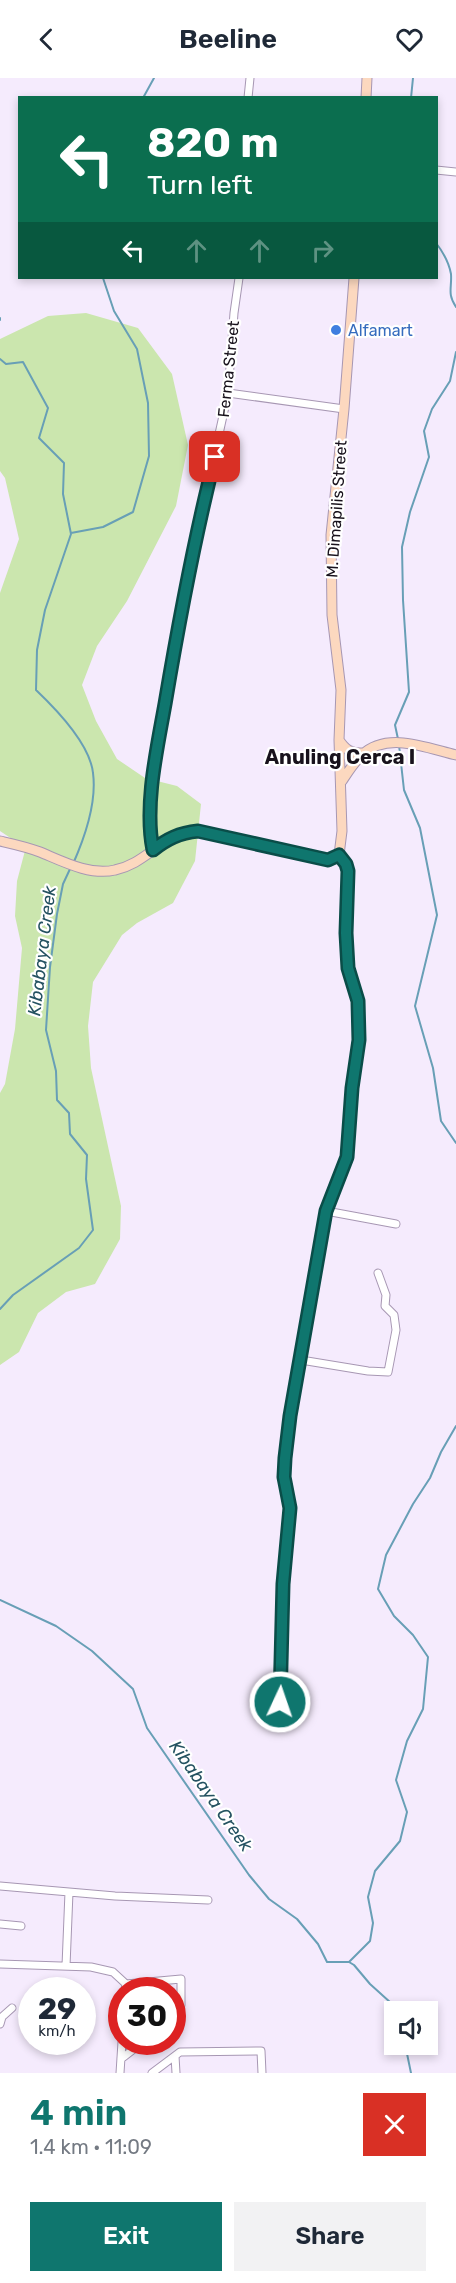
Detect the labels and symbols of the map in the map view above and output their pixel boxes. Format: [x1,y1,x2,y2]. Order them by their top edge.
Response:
street label: Ferma Street [214,320,243,418]
place label: Alfamart [348,321,413,340]
marker: Alfamart [329,323,343,337]
pin [189,431,240,482]
street label: M. Dimapilis Street [322,440,351,579]
district label: Anuling Cerca I [265,745,415,769]
water label: Kibabaya Creek [23,884,61,1017]
position arrow [248,1670,312,1734]
water label: Kibabaya Creek [165,1736,258,1856]
speed limit sign: 30 [108,1977,186,2055]

